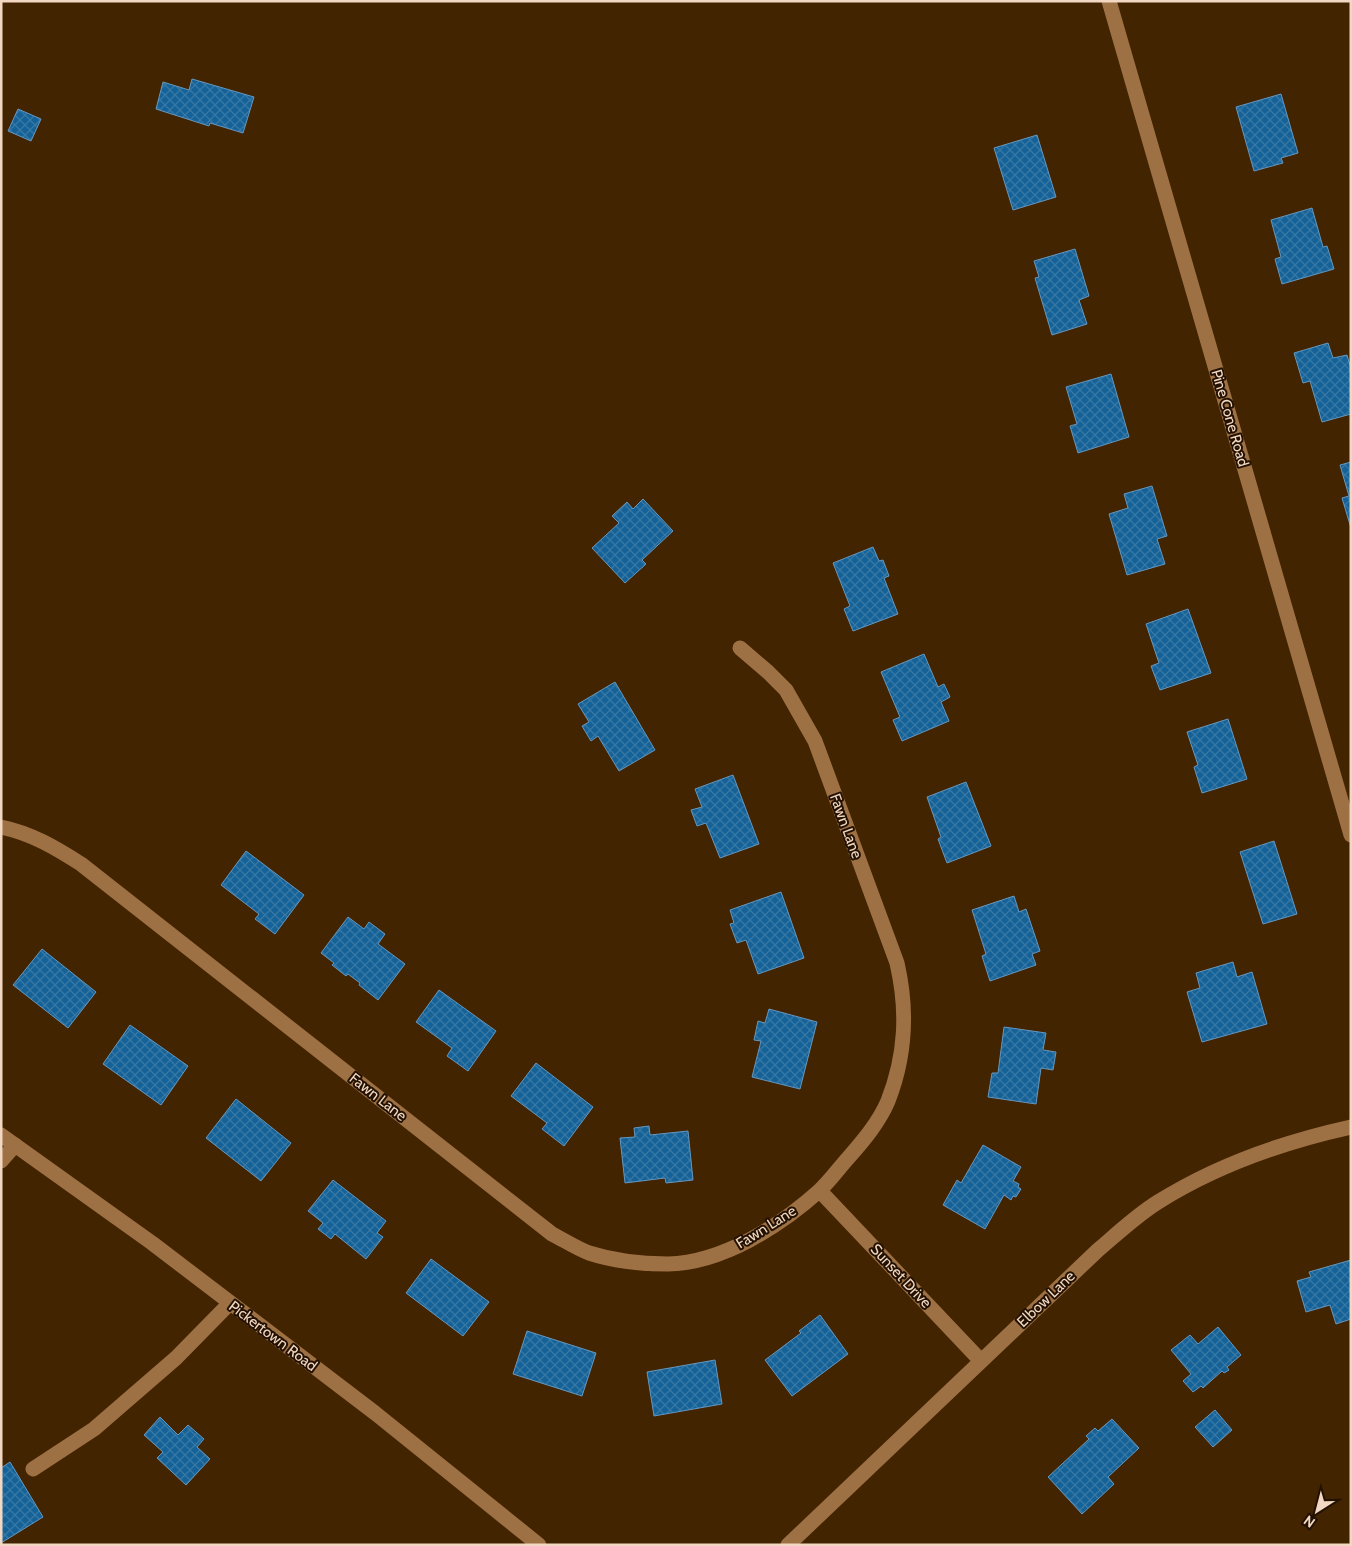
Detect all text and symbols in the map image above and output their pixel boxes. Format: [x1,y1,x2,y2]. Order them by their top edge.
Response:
street label: Pine Cone Road [1208,367,1252,469]
street label: Fawn Lane [826,791,866,861]
street label: Fawn Lane [346,1069,410,1125]
street label: Fawn Lane [733,1201,800,1252]
street label: Sunset Drive [867,1240,935,1312]
street label: Elbow Lane [1013,1267,1079,1331]
street label: Pickertown Road [225,1297,321,1375]
north arrow [1292,1486,1342,1536]
text: N [1300,1511,1319,1532]

